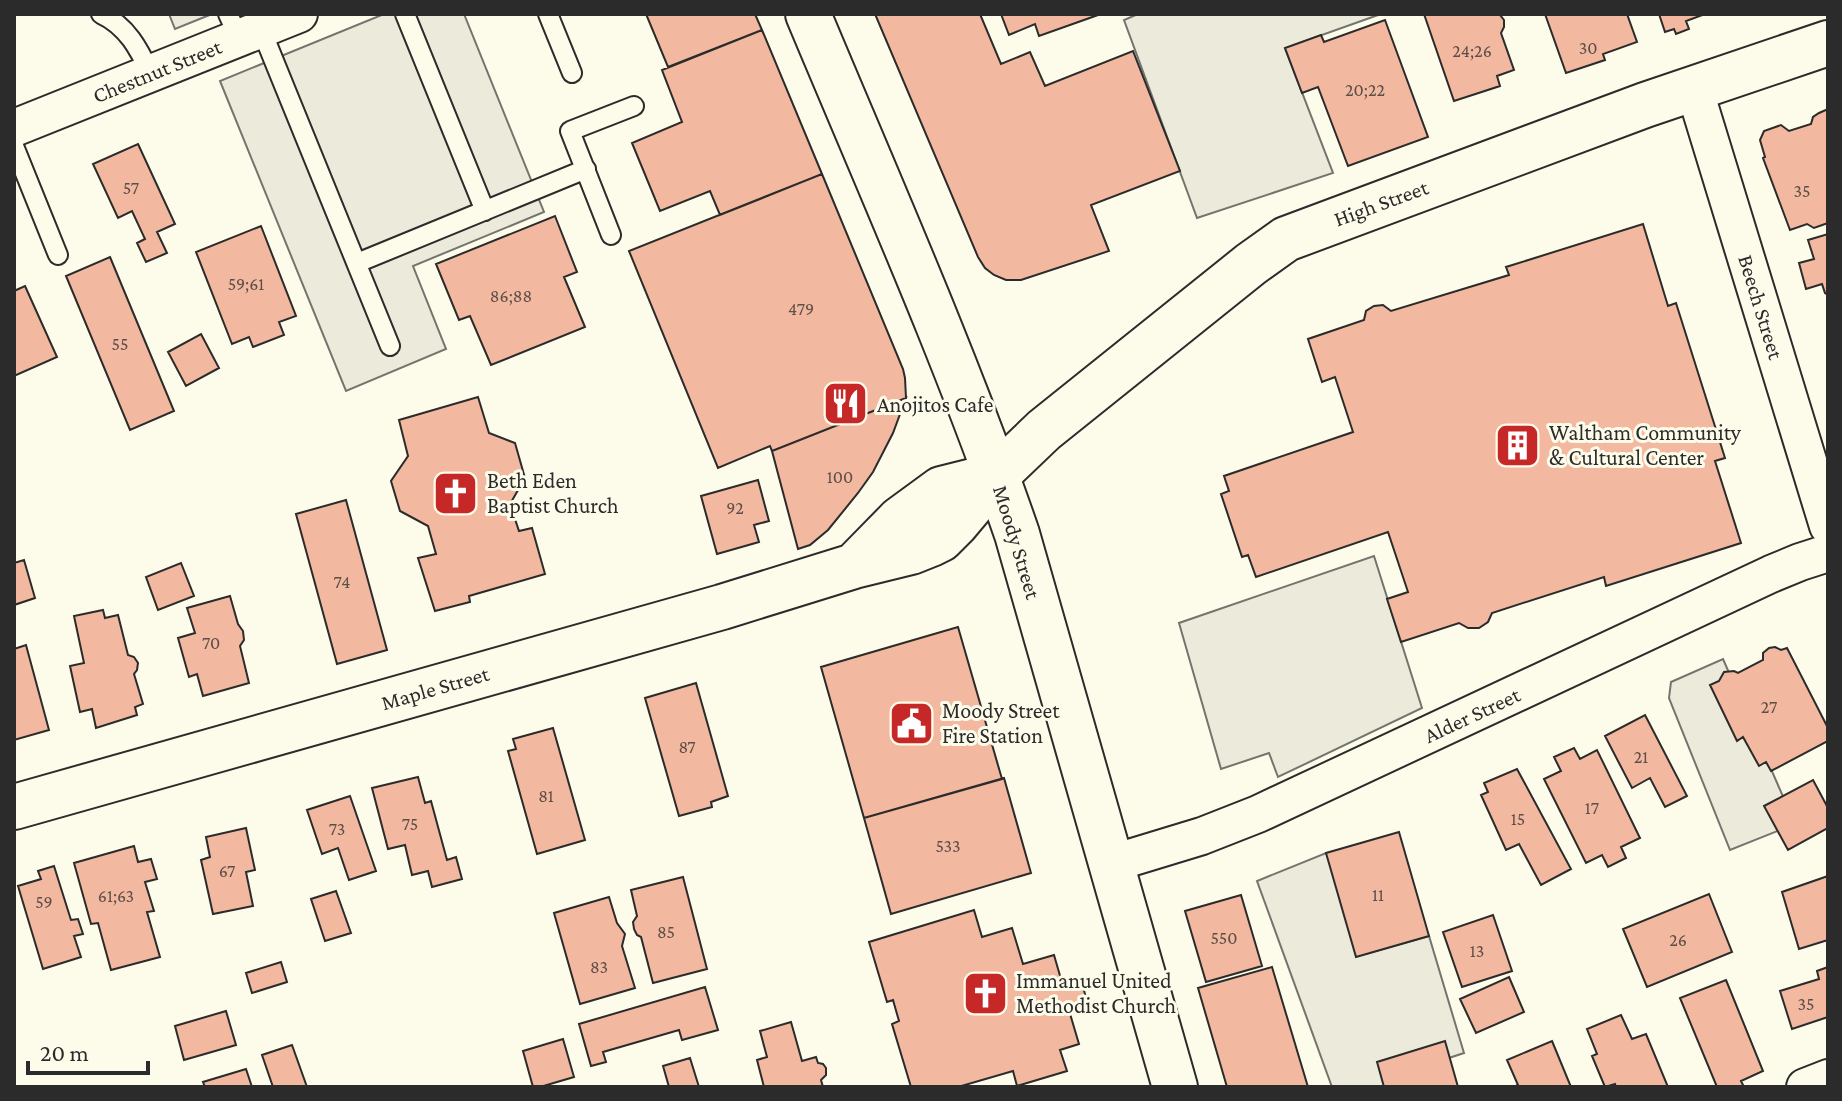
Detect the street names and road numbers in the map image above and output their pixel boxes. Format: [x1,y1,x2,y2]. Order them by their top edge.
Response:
street label: Chestnut Street [89,34,226,108]
street label: High Street [1331,174,1432,232]
street label: Beech Street [1733,252,1789,363]
street label: Moody Street [988,482,1046,603]
street label: Maple Street [378,660,493,715]
street label: Alder Street [1420,682,1525,748]

